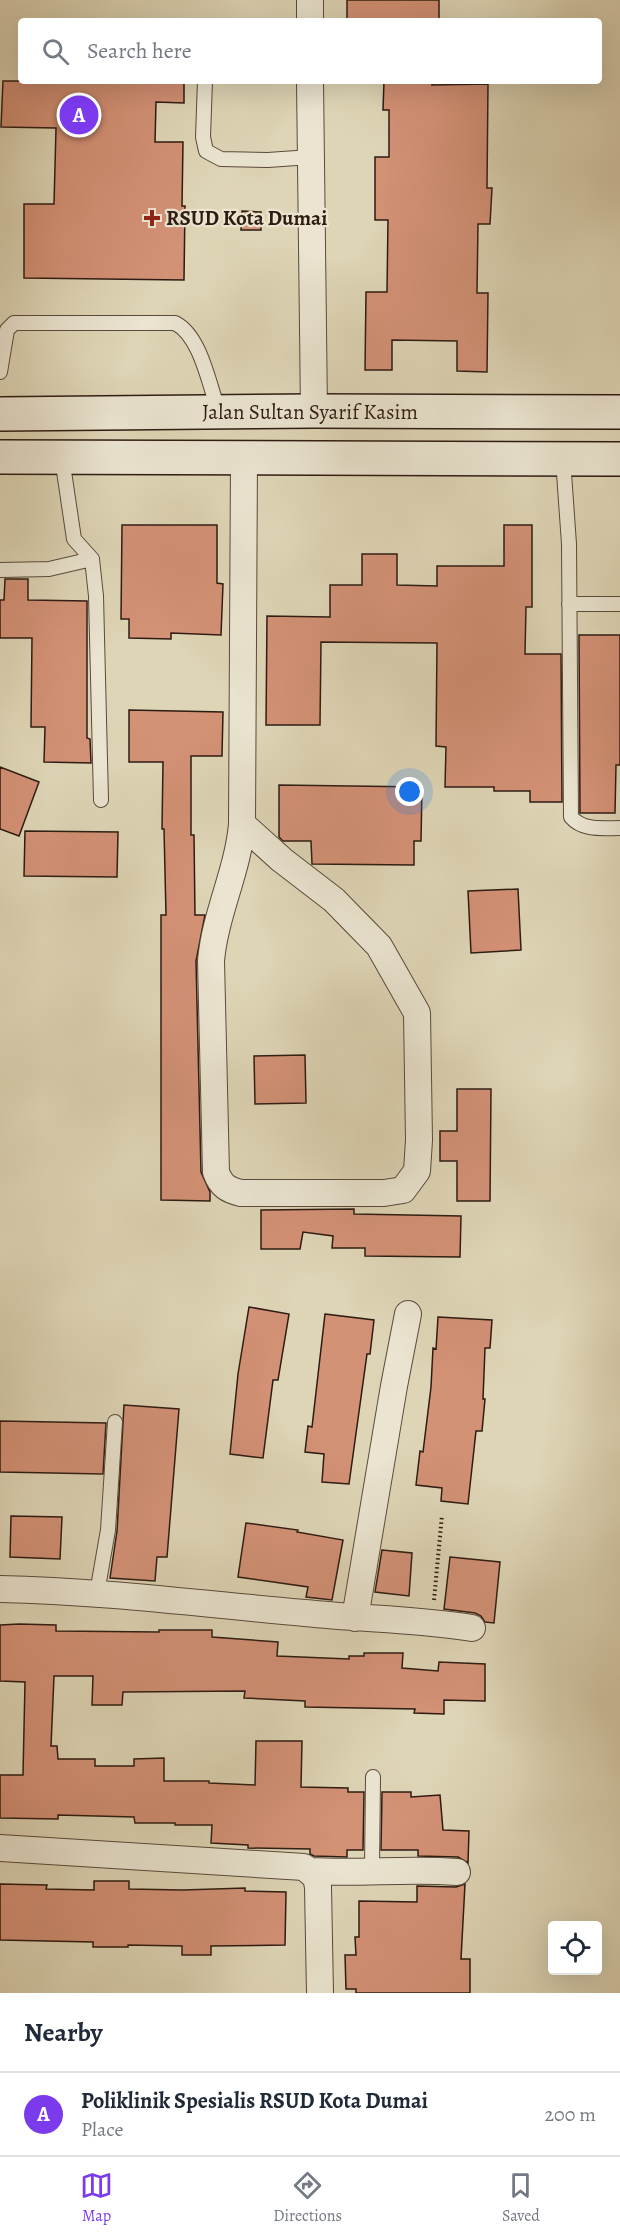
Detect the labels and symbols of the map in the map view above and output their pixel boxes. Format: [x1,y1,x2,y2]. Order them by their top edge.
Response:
pin: A [60,92,98,138]
place label: RSUD Kota Dumai [166,204,327,232]
marker: RSUD Kota Dumai [143,209,161,227]
street label: Jalan Sultan Syarif Kasim [202,398,418,426]
your location [395,777,424,806]

